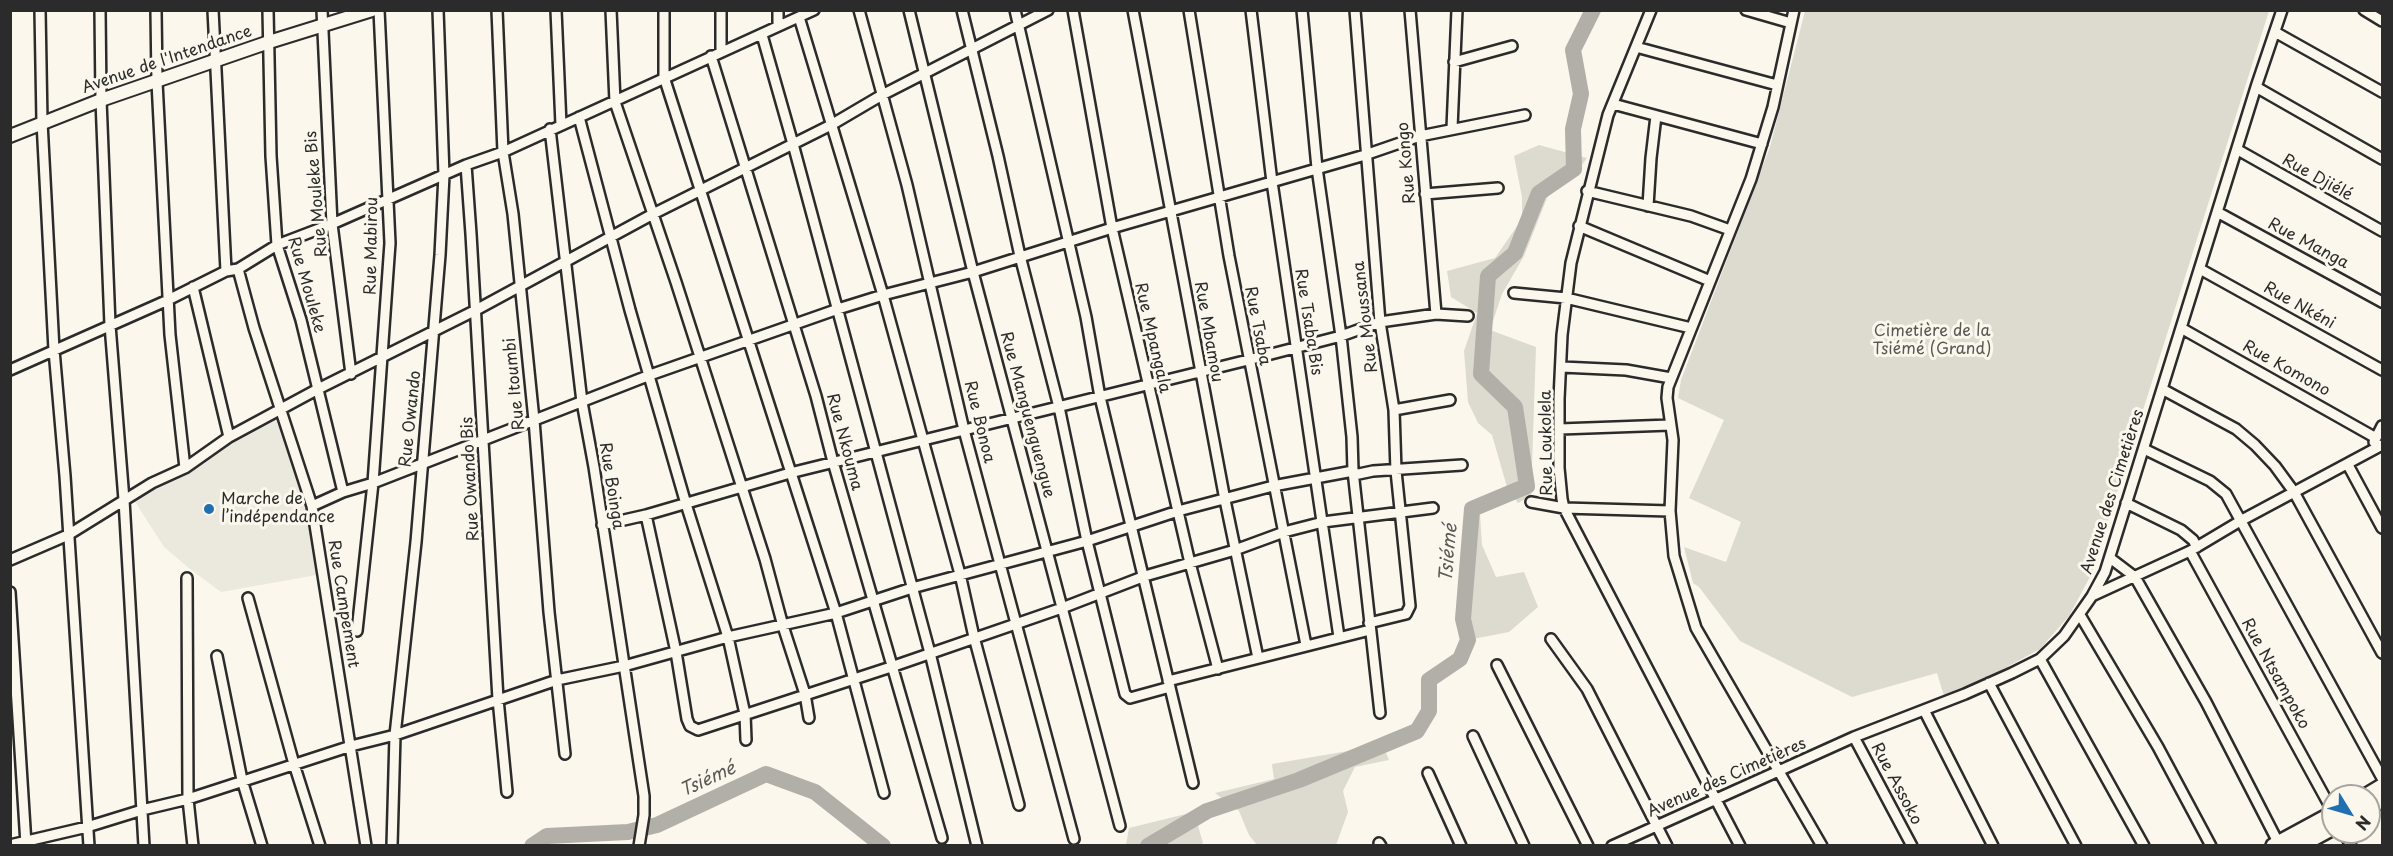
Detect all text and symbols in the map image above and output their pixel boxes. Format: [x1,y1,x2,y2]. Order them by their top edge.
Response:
street label: Avenue de l'Intendance [80,22,254,98]
street label: Rue Kongo [1394,121,1420,205]
street label: Rue Mouleke Bis [302,130,332,258]
street label: Rue Djiélé [2278,151,2356,205]
street label: Rue Mabirou [362,197,382,295]
street label: Rue Manga [2264,215,2352,273]
street label: Rue Mouleke [283,235,329,335]
street label: Rue Moussana [1350,260,1382,374]
street label: Rue Tsaba Bis [1290,267,1326,377]
street label: Rue Nkéni [2260,279,2338,333]
street label: Rue Mbamou [1190,280,1226,384]
street label: Rue Mpangala [1130,281,1174,395]
street label: Rue Tsaba [1240,285,1274,367]
park label: Cimetière de la Tsiémé (Grand) [1873,322,1991,360]
street label: Rue Manguenguengue [996,330,1058,500]
street label: Rue Itoumbi [501,337,529,431]
street label: Rue Komono [2239,337,2333,401]
street label: Rue Owando [396,370,426,468]
street label: Rue Bonoa [960,379,998,465]
street label: Rue Loukolela [1536,390,1558,496]
street label: Rue Nkouma [822,391,866,493]
street label: Avenue des Cimetières [2077,407,2149,577]
street label: Rue Owando Bis [458,416,484,542]
street label: Rue Boinga [595,441,627,531]
place label: Marche de l’indépendance [221,490,335,528]
marker: Marche de l’indépendance [202,502,216,516]
water label: Tsiémé [1436,523,1462,583]
street label: Rue Campement [323,539,363,669]
street label: Rue Ntsampoko [2237,615,2313,733]
street label: Avenue des Cimetières [1645,734,1809,822]
street label: Rue Assoko [1866,740,1926,828]
water label: Tsiémé [677,758,739,802]
north arrow [2321,784,2381,844]
text: N [2350,811,2377,836]

